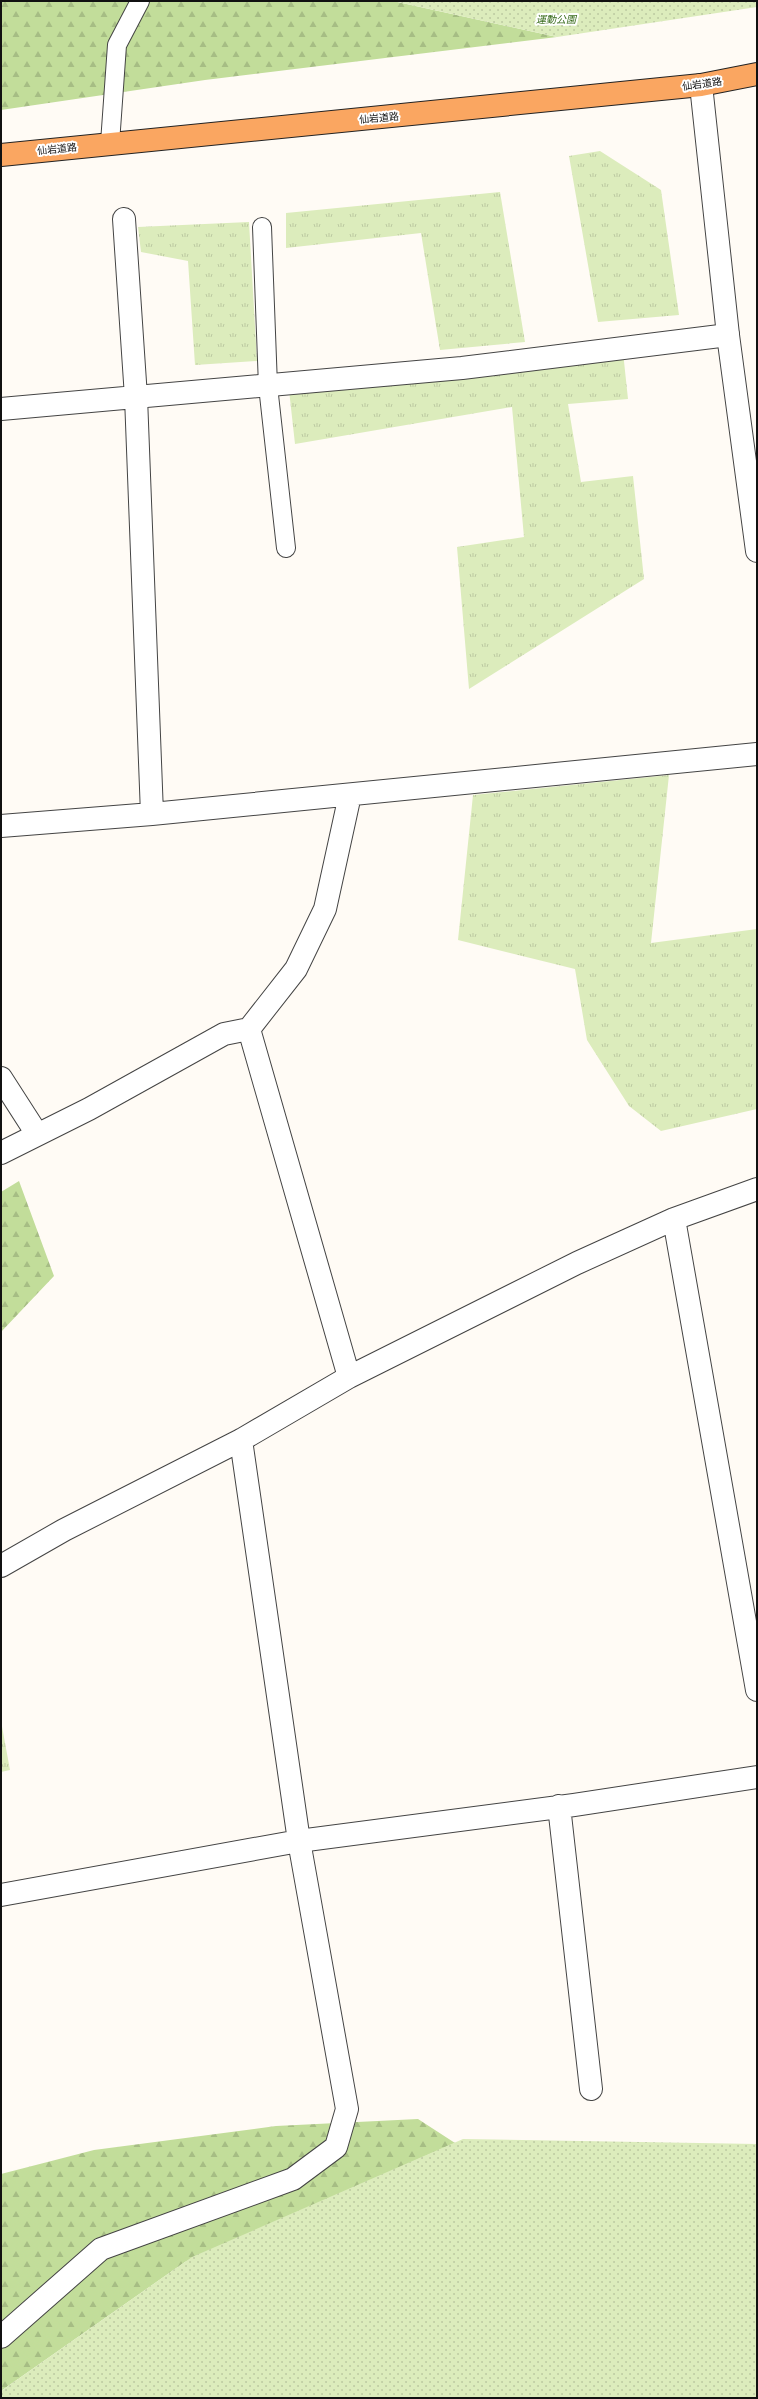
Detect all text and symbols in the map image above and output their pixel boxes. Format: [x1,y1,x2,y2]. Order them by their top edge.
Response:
park label: 運動公園 [536,13,578,26]
street label: 仙岩道路 [681,75,723,93]
street label: 仙岩道路 [359,110,399,126]
street label: 仙岩道路 [36,140,78,158]

